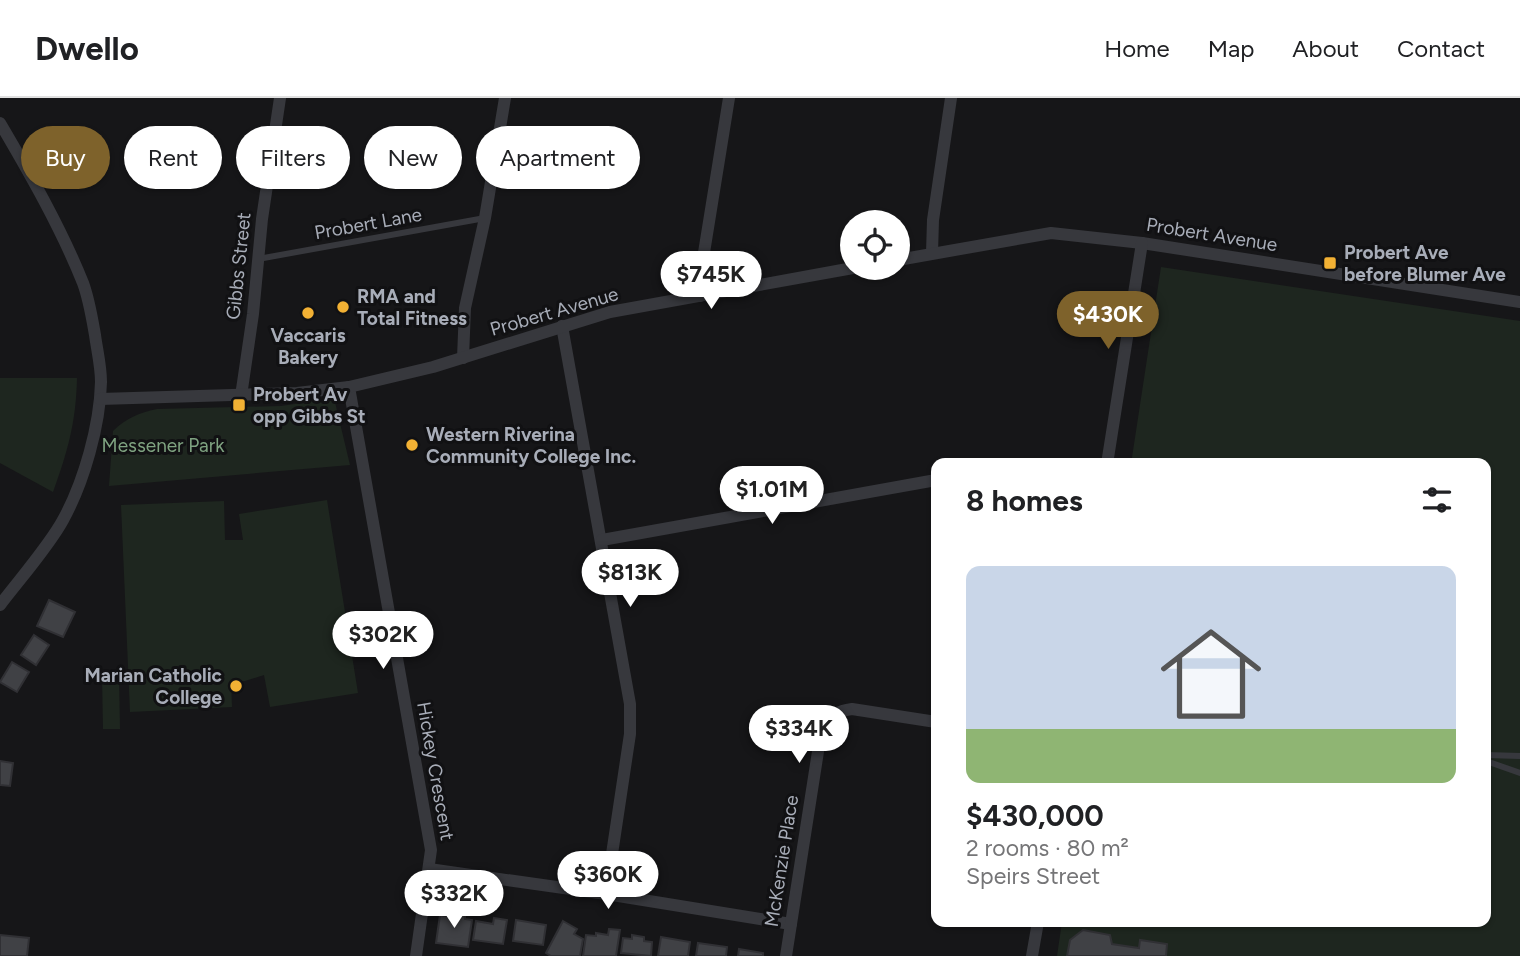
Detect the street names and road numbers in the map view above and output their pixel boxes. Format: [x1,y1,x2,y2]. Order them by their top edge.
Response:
street label: Probert Lane [313,203,424,244]
street label: Gibbs Street [221,211,256,321]
street label: Probert Avenue [1145,213,1279,256]
street label: Probert Avenue [487,282,621,341]
street label: Hickey Crescent [412,700,459,842]
street label: McKenzie Place [760,794,803,929]

